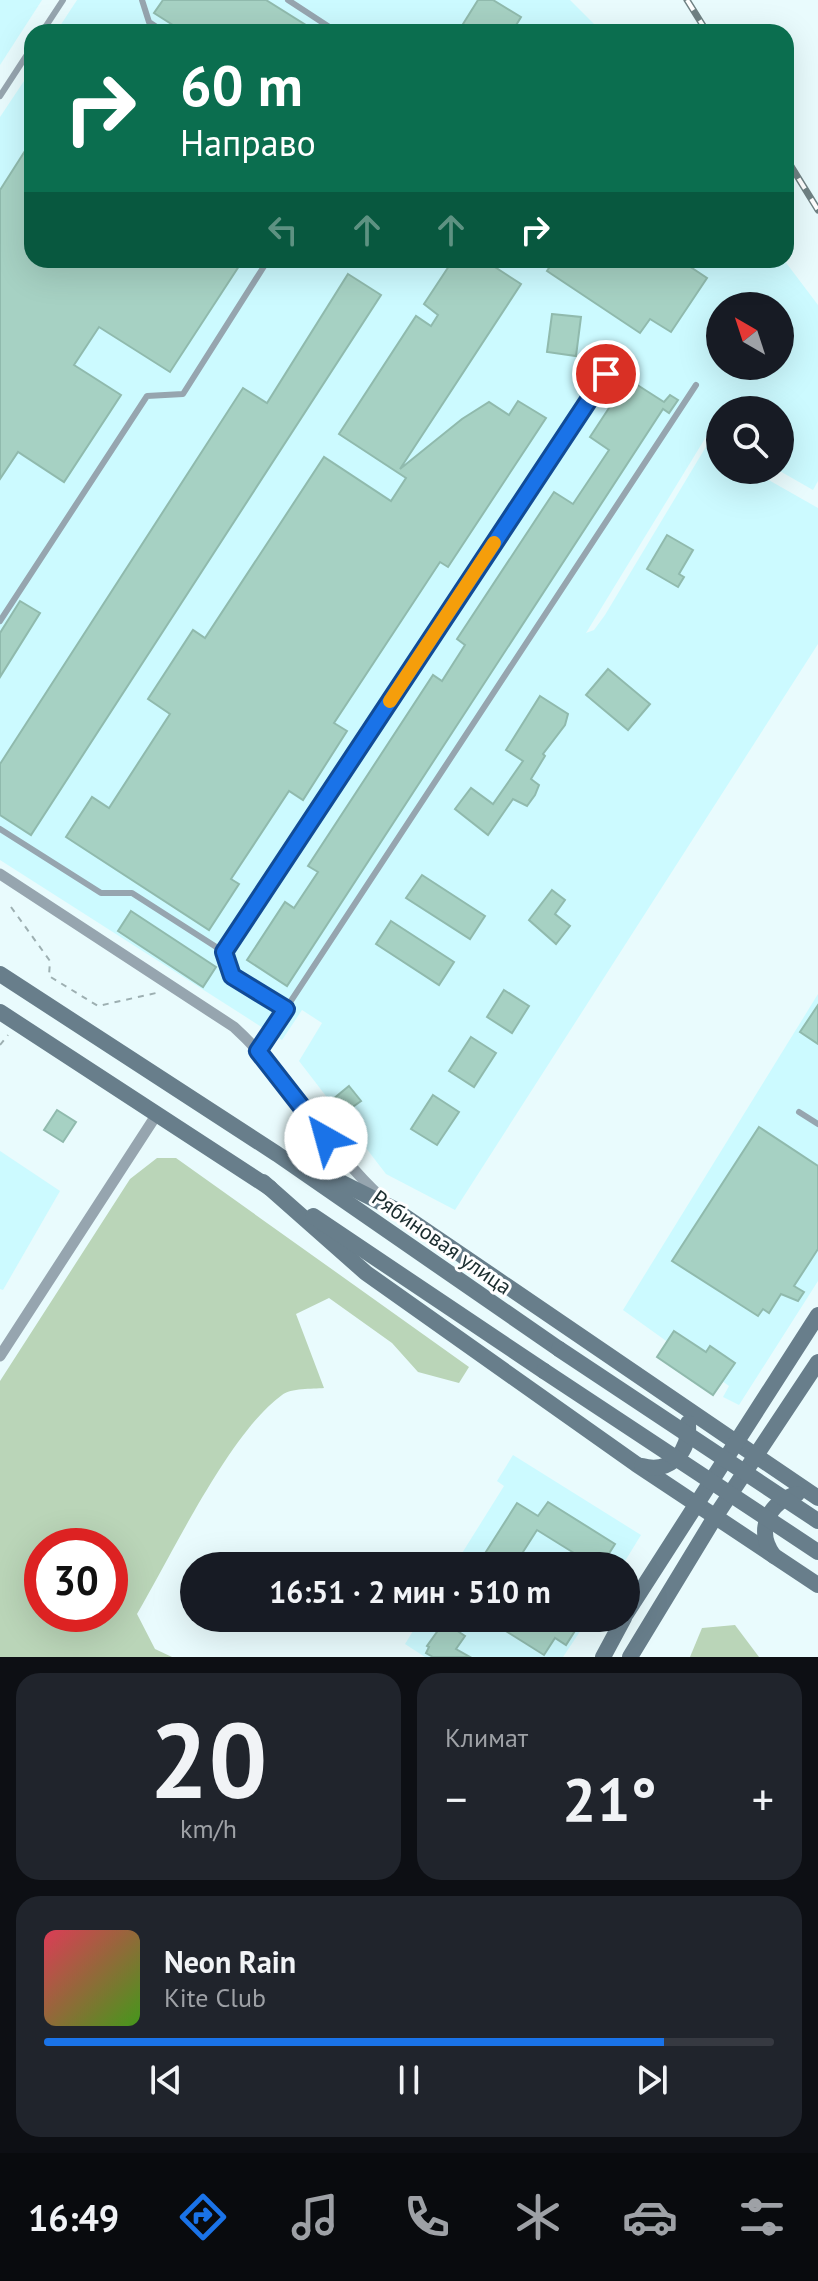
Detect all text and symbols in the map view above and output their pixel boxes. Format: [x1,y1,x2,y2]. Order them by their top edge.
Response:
text: 60 m [180,49,303,121]
icon: right [48,56,152,160]
text: Направо [180,119,316,166]
icon: left [261,208,305,252]
icon: ahead [345,208,389,252]
icon: ahead [429,208,473,252]
icon: right [513,208,557,252]
north arrow [706,292,794,380]
map controls [706,292,794,484]
pin [572,340,640,408]
icon: arrive [584,352,628,396]
button: search [706,396,794,484]
position arrow [284,1096,368,1180]
street label: Рябиновая улица [367,1183,517,1301]
speed limit sign: 30 [24,1528,128,1632]
text: 16:51 · 2 мин · 510 m [269,1572,551,1611]
text: 20 [150,1692,267,1827]
text: Климат [445,1721,528,1754]
text: 21° [562,1760,657,1838]
text: − [445,1770,467,1827]
text: + [752,1770,774,1827]
text: km/h [180,1812,237,1845]
text: Neon Rain [164,1942,296,1981]
text: Kite Club [164,1981,266,2014]
icon: previous [144,2058,188,2102]
icon: pause [387,2058,431,2102]
icon: next [630,2058,674,2102]
icon: directions [175,2189,231,2245]
icon: music [287,2189,343,2245]
icon: phone [399,2189,455,2245]
icon: climate [510,2189,566,2245]
icon: car [622,2189,678,2245]
icon: filters [734,2189,790,2245]
text: 16:49 [28,2194,119,2241]

